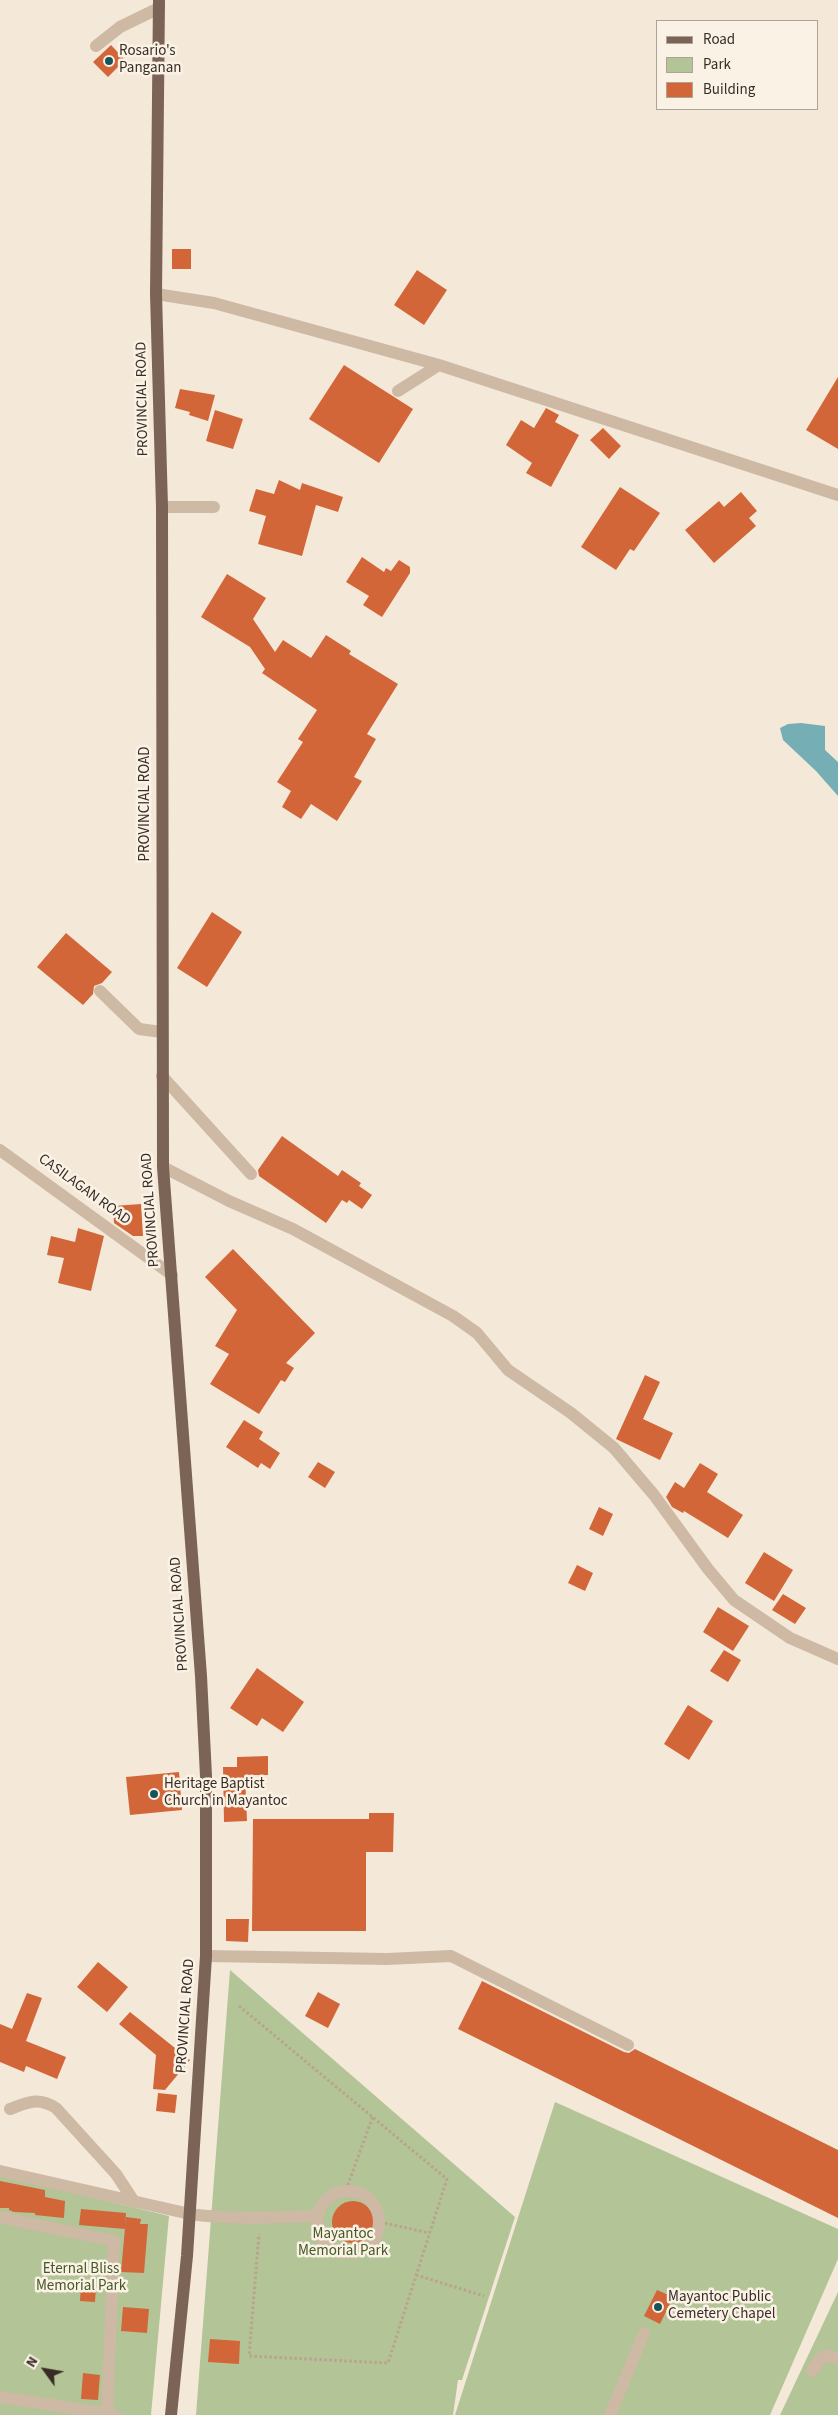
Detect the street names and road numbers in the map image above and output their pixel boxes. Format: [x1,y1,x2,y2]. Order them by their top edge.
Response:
street label: PROVINCIAL ROAD [133,341,153,457]
street label: PROVINCIAL ROAD [137,747,155,861]
street label: CASILAGAN ROAD [34,1150,134,1230]
street label: PROVINCIAL ROAD [138,1152,164,1268]
street label: PROVINCIAL ROAD [167,1556,193,1672]
street label: PROVINCIAL ROAD [173,1958,199,2074]

